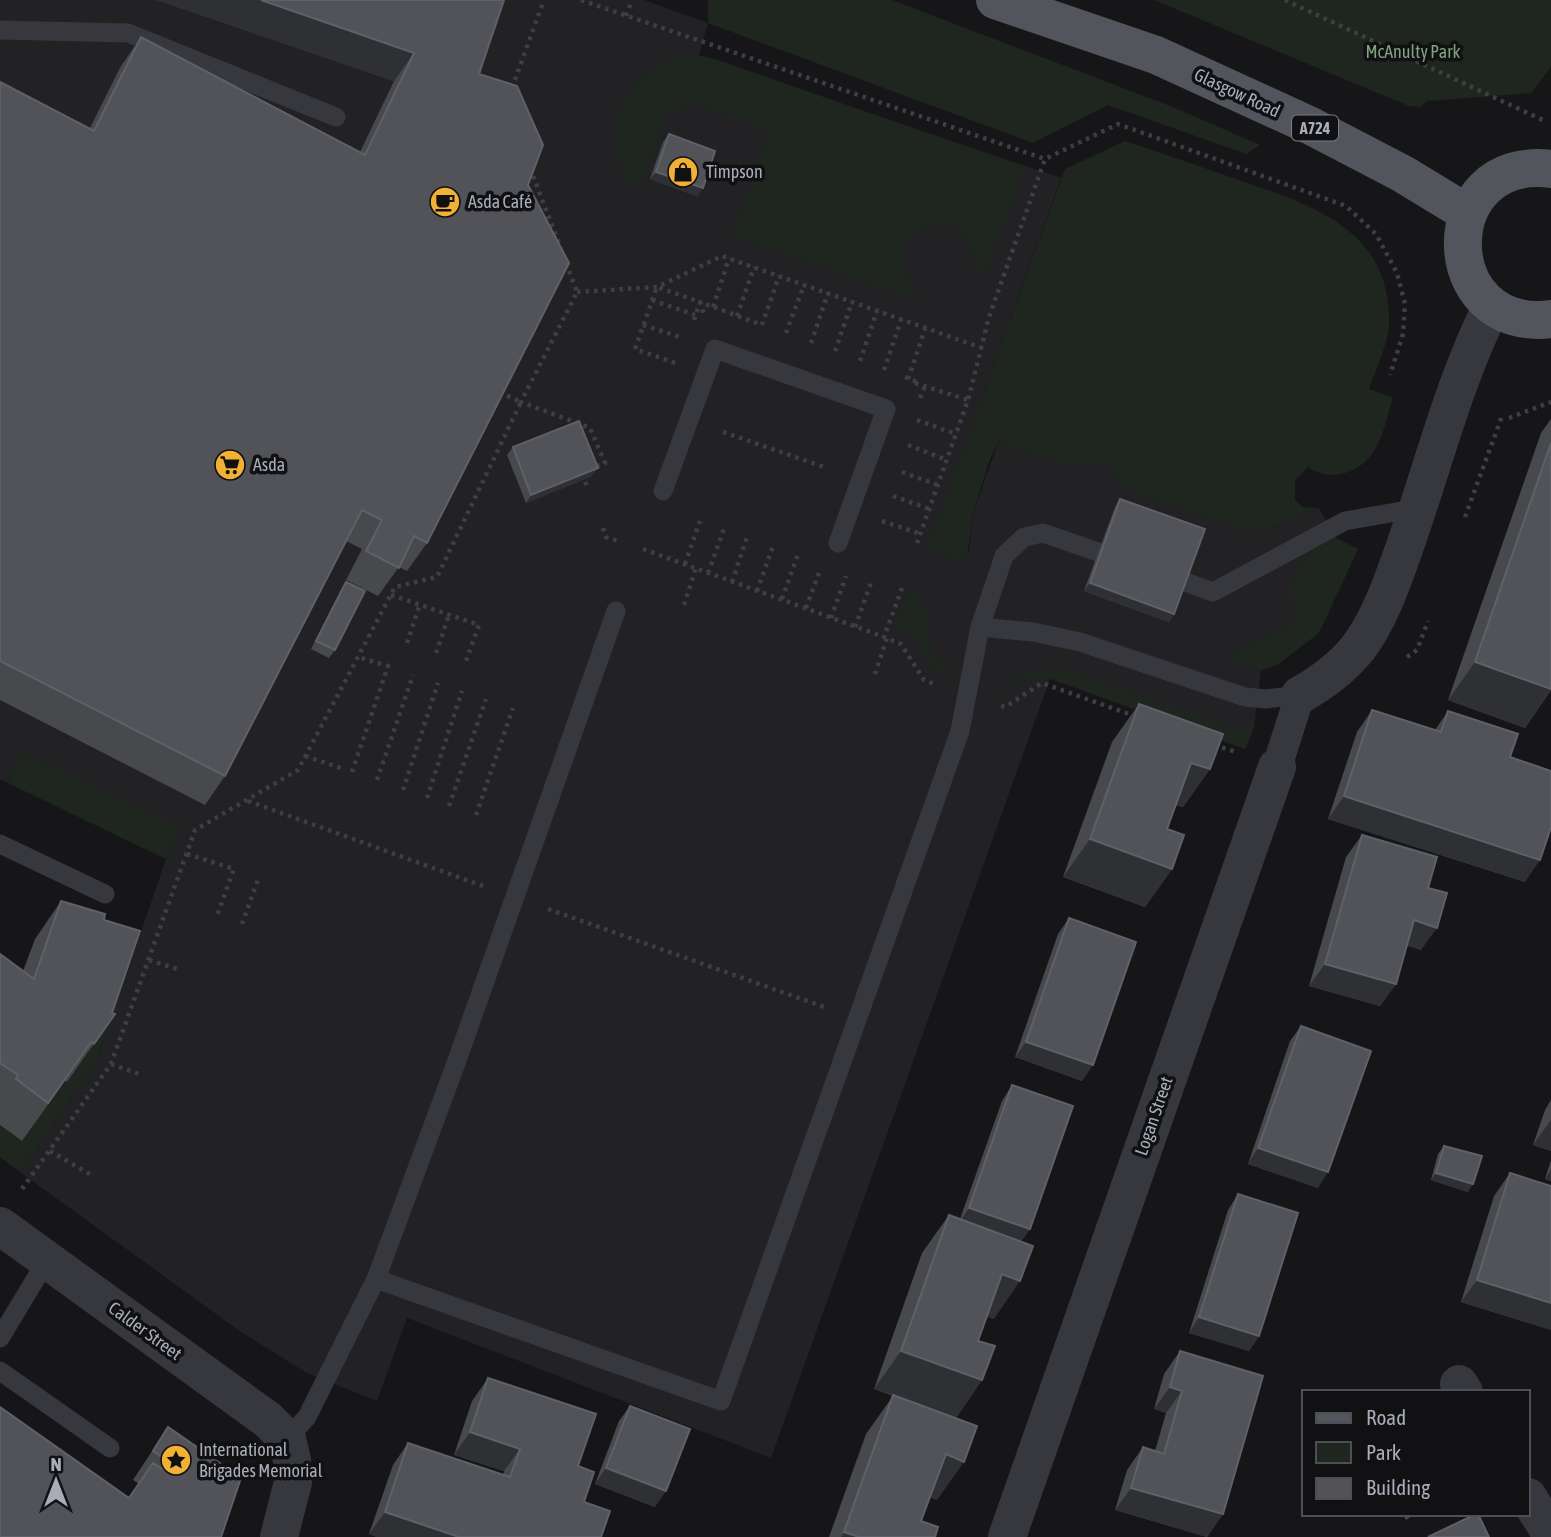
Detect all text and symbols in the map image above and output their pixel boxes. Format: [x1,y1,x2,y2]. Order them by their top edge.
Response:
park label: McAnulty Park [1366,41,1461,62]
street label: Glasgow Road [1191,64,1283,122]
road number: A724 [1292,116,1338,140]
shop icon: Timpson [666,155,700,189]
place label: Timpson [706,161,763,182]
cafe icon: Asda Café [428,185,462,219]
place label: Asda Café [468,191,532,212]
supermarket icon: Asda [213,448,247,482]
place label: Asda [253,454,285,475]
street label: Logan Street [1130,1074,1177,1158]
street label: Calder Street [105,1297,186,1364]
legend [1302,1390,1530,1516]
text: Road [1366,1405,1406,1429]
place label: International Brigades Memorial [199,1439,323,1481]
text: Park [1366,1440,1401,1464]
place icon: International Brigades Memorial [159,1443,193,1477]
north arrow [21,1446,91,1516]
text: N [50,1453,62,1475]
text: Building [1366,1475,1430,1499]

